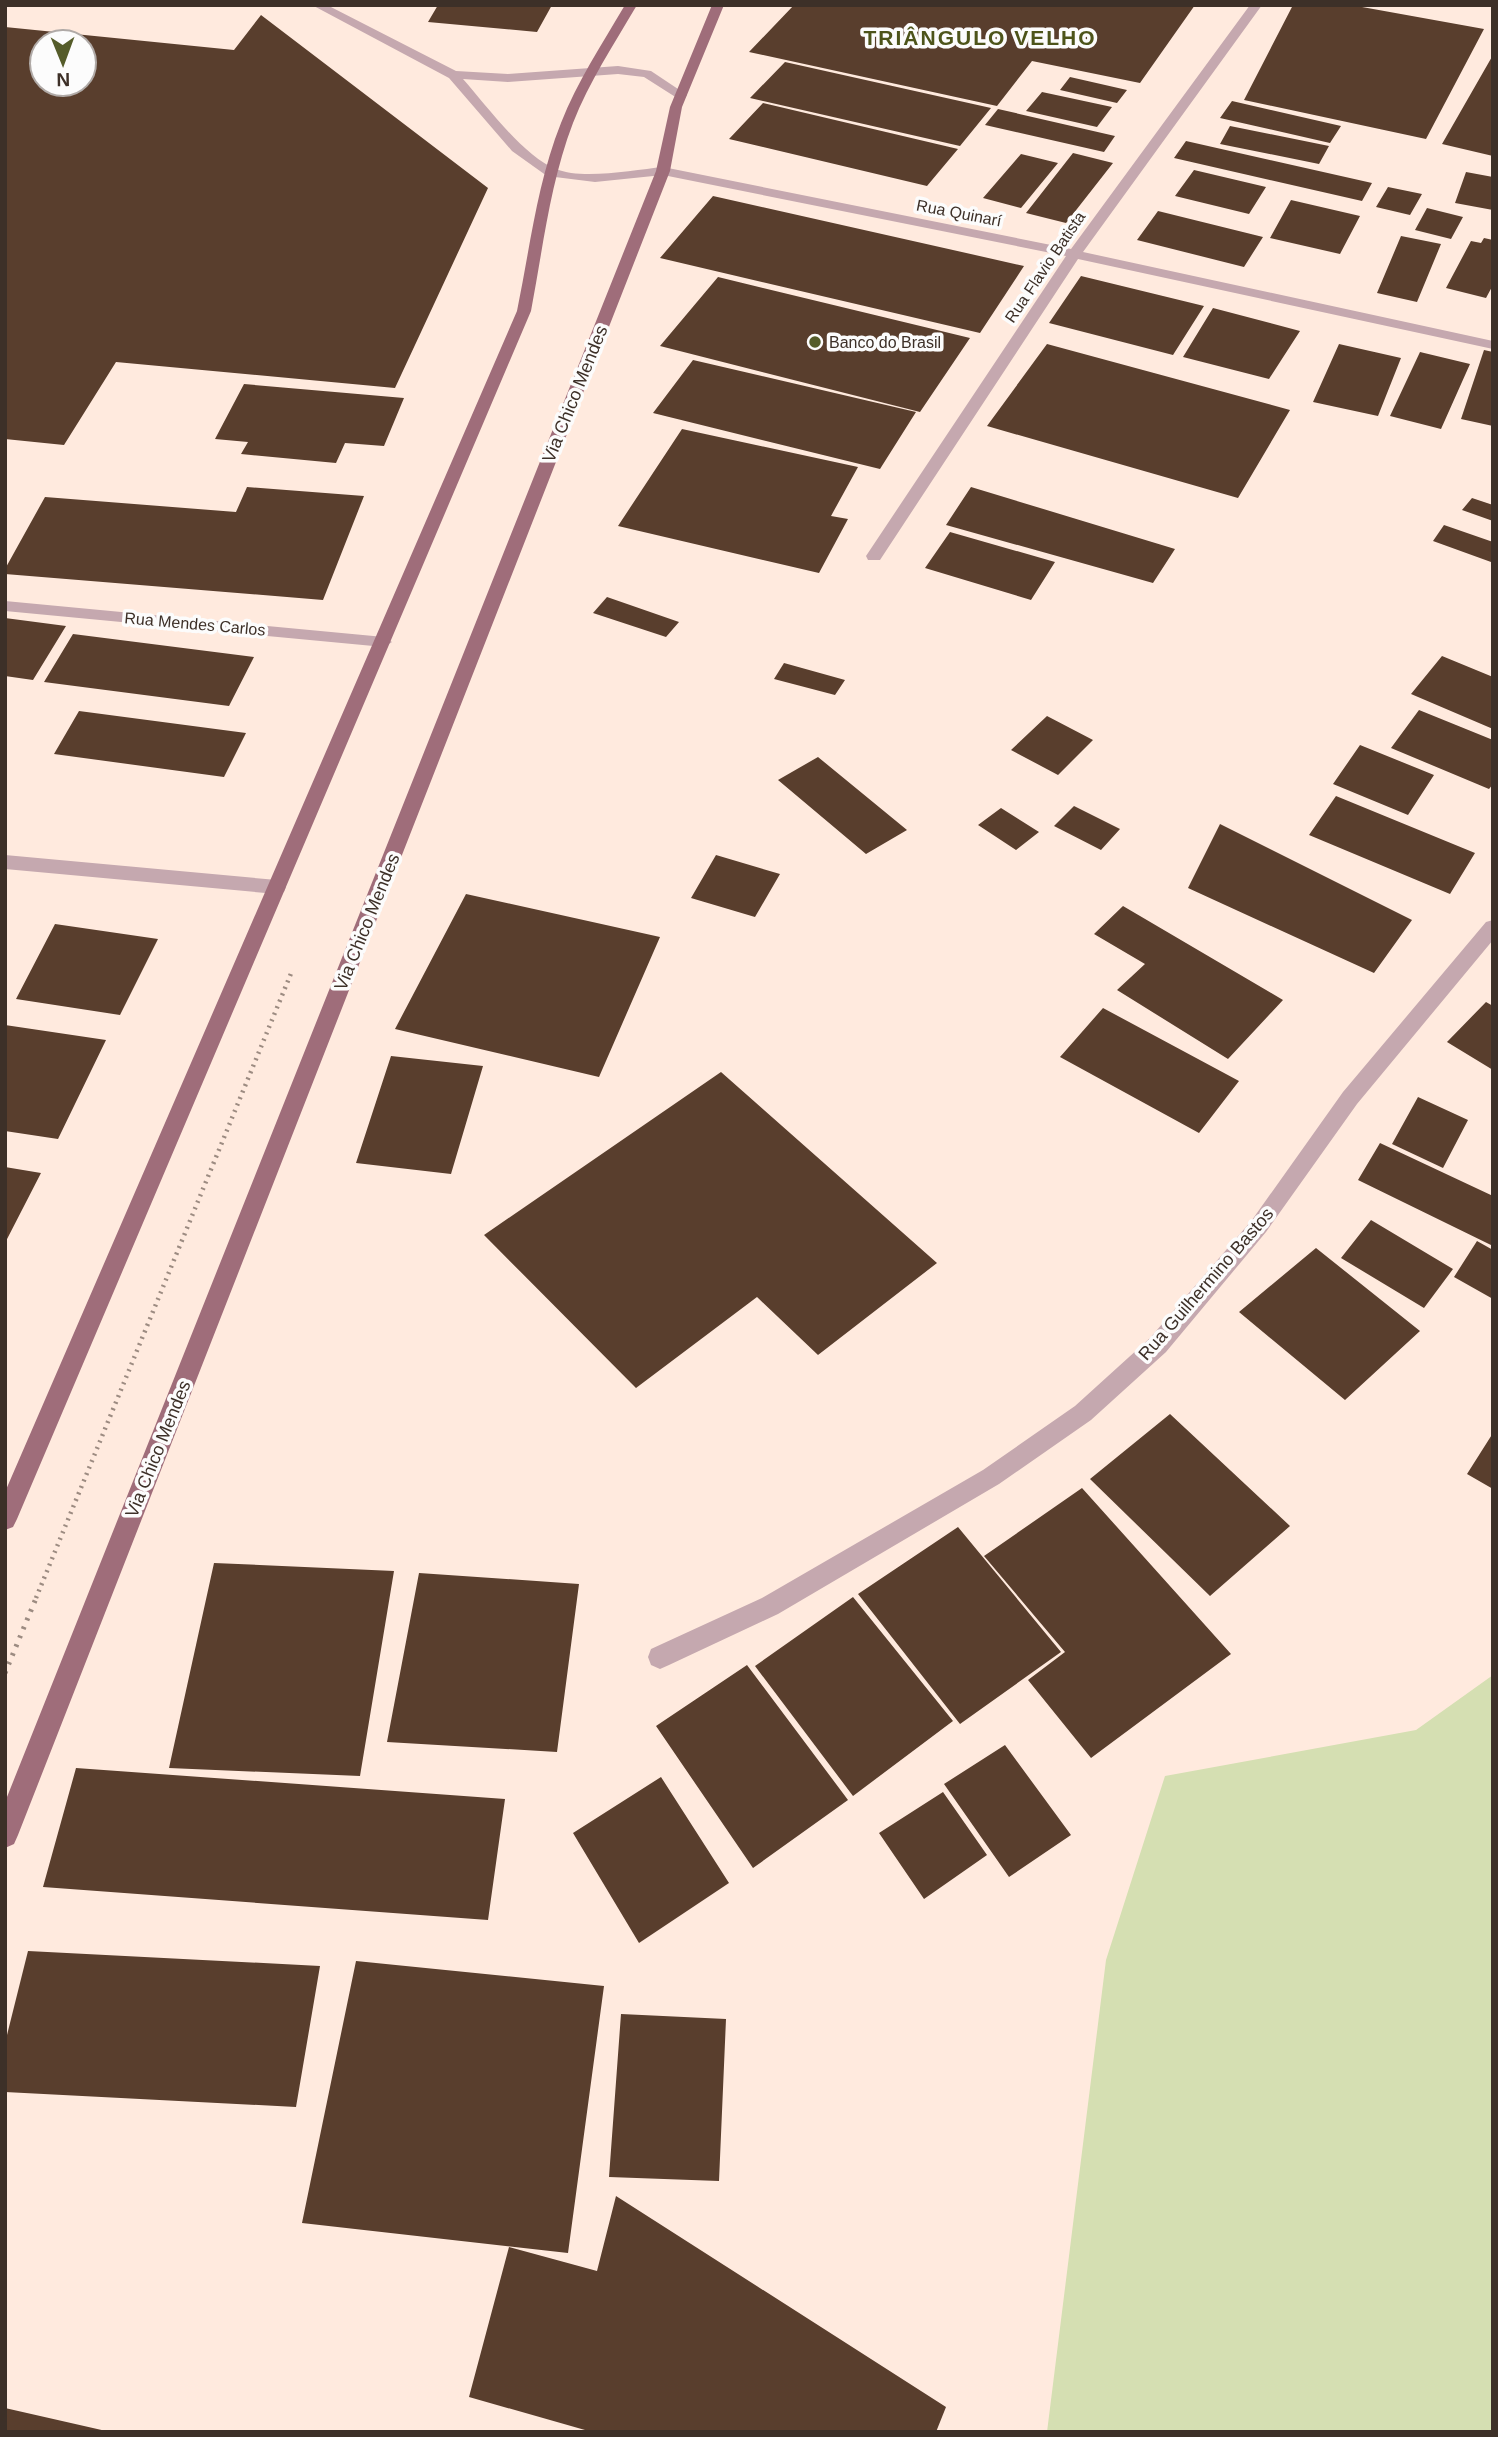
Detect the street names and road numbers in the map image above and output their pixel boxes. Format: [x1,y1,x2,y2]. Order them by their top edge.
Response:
street label: Rua Quinarí [915,196,1004,230]
street label: Rua Flavio Batista [1002,208,1088,326]
street label: Via Chico Mendes [538,323,612,465]
street label: Rua Mendes Carlos [124,609,266,639]
street label: Via Chico Mendes [330,851,404,993]
street label: Rua Guilhermino Bastos [1134,1204,1278,1364]
street label: Via Chico Mendes [121,1378,195,1520]

